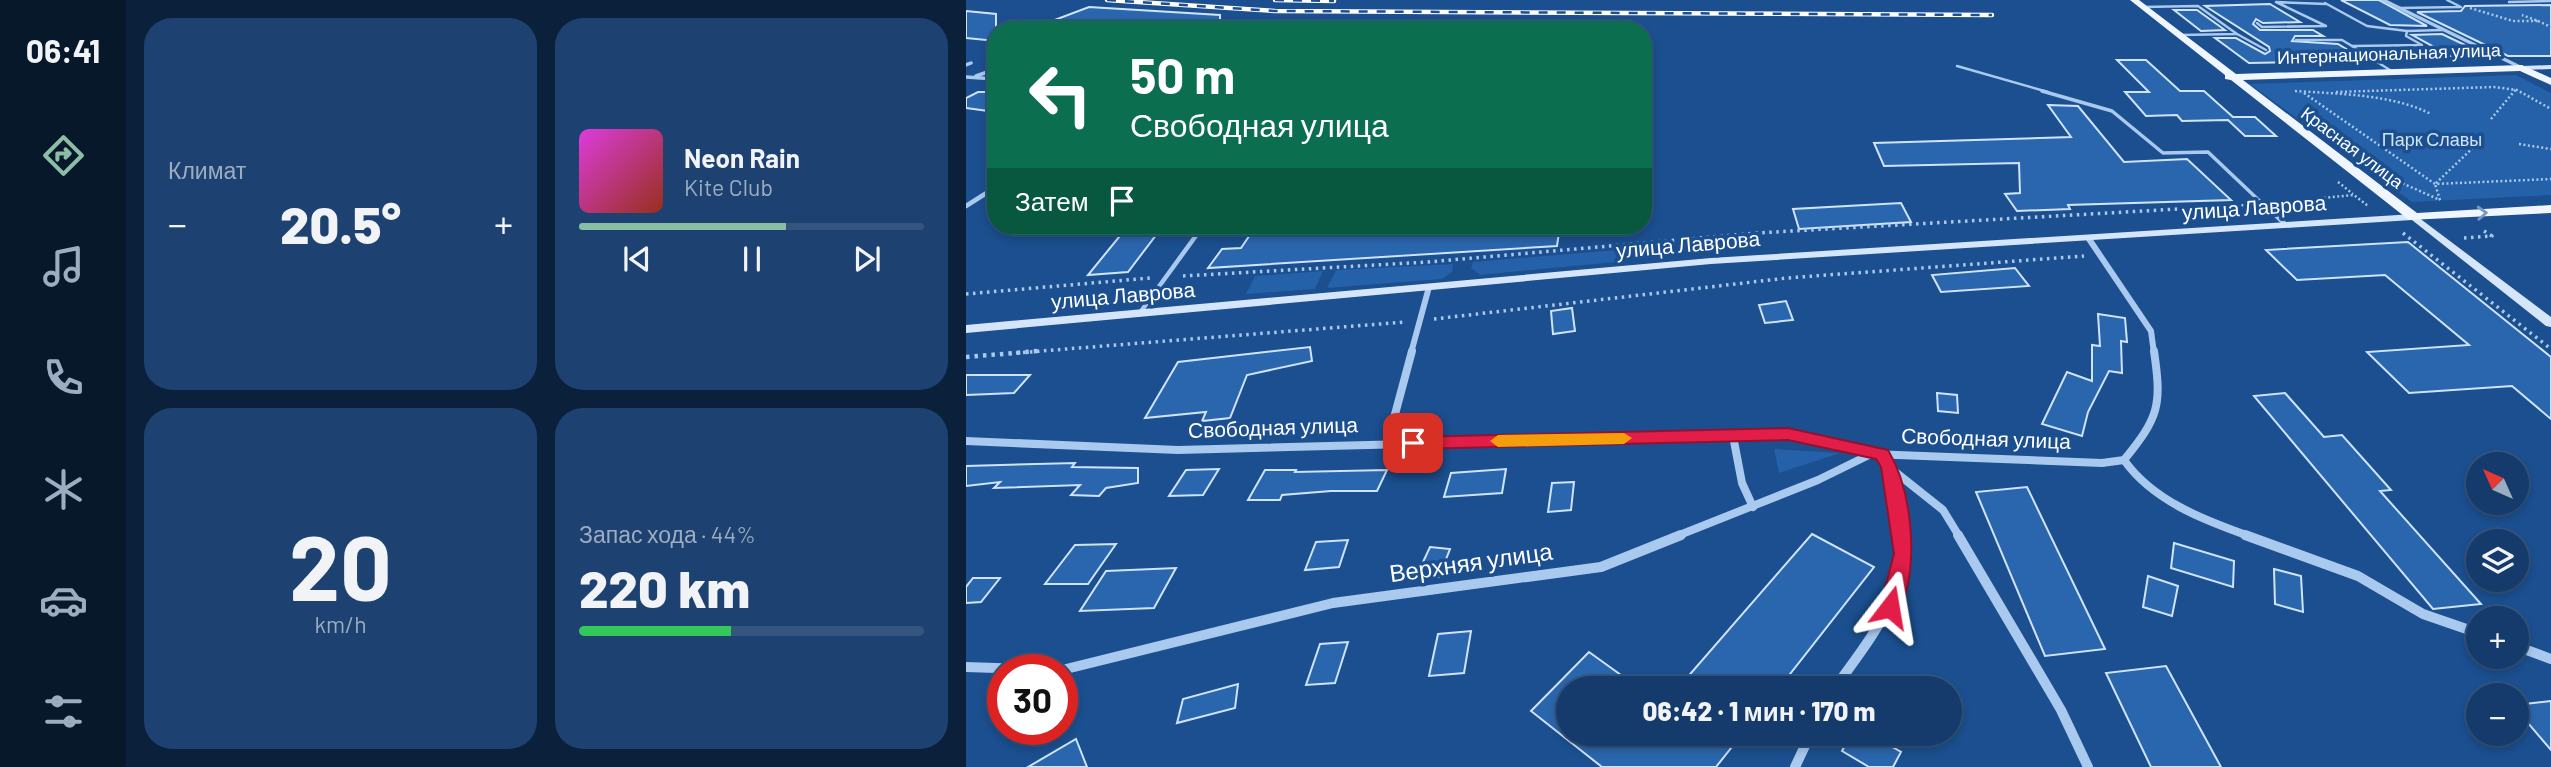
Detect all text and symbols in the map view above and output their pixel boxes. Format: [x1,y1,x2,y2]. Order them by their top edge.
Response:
text: 06:41 [26,31,100,69]
street label: Интернациональная улица [2277,38,2502,68]
text: 50 m [1130,45,1235,104]
icon: left [1015,49,1106,140]
street label: Красная улица [2297,102,2409,193]
text: Свободная улица [1130,105,1389,143]
park label: Парк Славы [2382,128,2482,150]
icon: directions [39,131,88,180]
text: Neon Rain [684,142,800,173]
text: Климат [168,156,246,184]
text: Kite Club [684,173,773,201]
icon: arrive [1103,182,1141,220]
text: Затем [1015,185,1089,216]
street label: улица Лаврова [2181,189,2327,224]
text: 20.5° [280,192,401,254]
text: − [168,200,187,246]
text: + [494,200,513,246]
one-way arrow [2477,206,2488,221]
street label: улица Лаврова [1615,225,1761,262]
icon: previous [618,240,656,278]
icon: pause [733,240,771,278]
icon: next [848,240,886,278]
icon: music [39,242,88,291]
street label: улица Лаврова [1050,276,1196,313]
icon: phone [39,353,88,402]
street label: Свободная улица [1188,411,1359,442]
pin [1383,413,1443,473]
street label: Свободная улица [1901,422,2072,453]
icon: arrive [1394,424,1432,462]
north arrow [2466,452,2529,514]
map controls [2466,452,2529,746]
icon: climate [39,465,88,514]
text: 20 [289,510,392,619]
text: Запас хода · 44% [579,520,756,548]
button: layers [2466,529,2529,592]
street label: Верхняя улица [1387,536,1555,587]
text: 220 km [579,556,750,618]
position arrow [1853,570,1927,644]
icon: car [39,576,88,625]
button: + [2466,606,2529,669]
text: km/h [314,610,367,638]
speed limit sign: 30 [987,654,1078,745]
button: − [2466,683,2529,746]
icon: filters [39,687,88,736]
text: 06:42 · 1 мин · 170 m [1643,695,1875,726]

